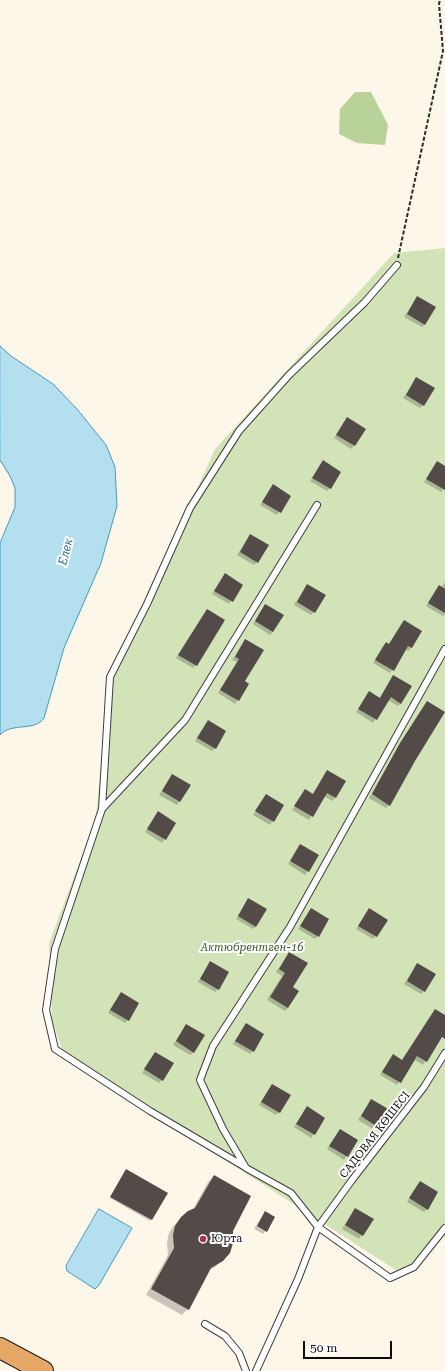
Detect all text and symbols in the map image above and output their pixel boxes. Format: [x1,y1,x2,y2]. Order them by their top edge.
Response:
water label: Елек [56,537,76,567]
park label: Актюбрентген-16 [201,941,303,955]
street label: САДОВАЯ КӨШЕСІ [337,1089,413,1181]
place label: Юрта [211,1232,242,1246]
marker: Юрта [198,1234,208,1244]
scale bar [305,1333,394,1359]
text: 50 m [310,1341,337,1355]

